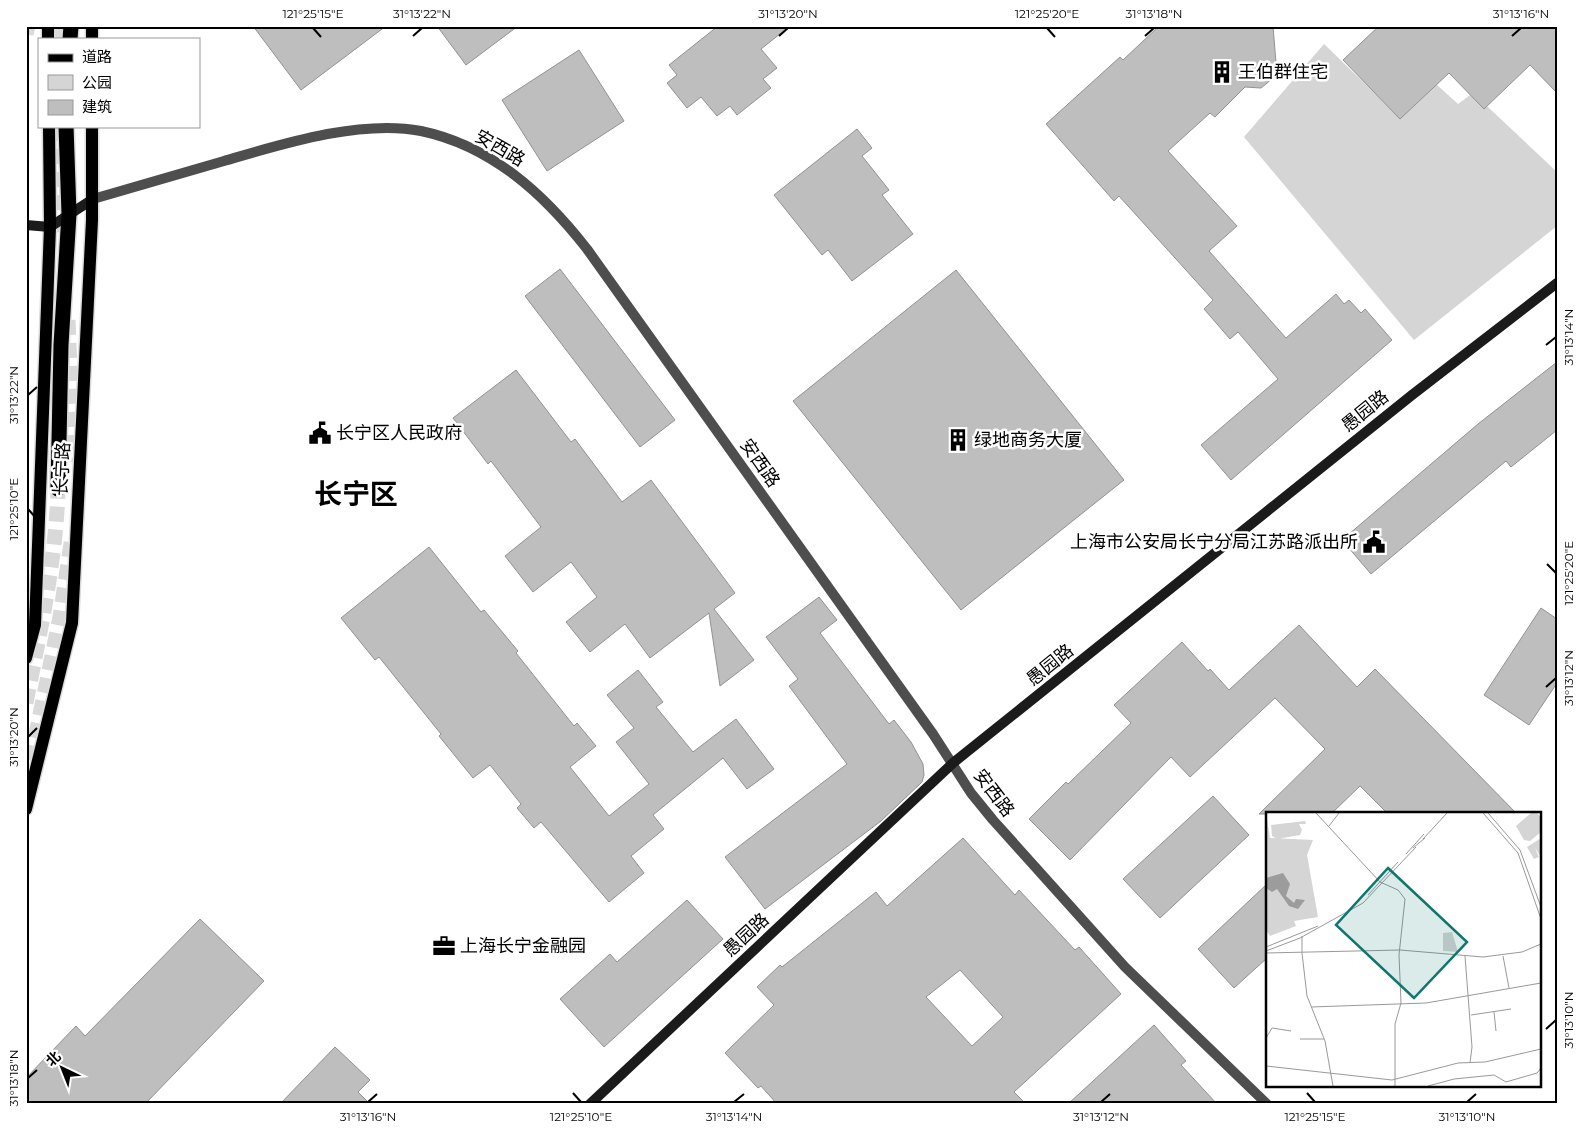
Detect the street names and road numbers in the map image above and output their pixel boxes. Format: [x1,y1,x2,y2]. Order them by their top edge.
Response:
street label: 安西路 [471,125,529,171]
street label: 愚园路 [1337,385,1393,437]
street label: 安西路 [736,435,784,491]
street label: 长宁路 [50,441,74,497]
street label: 愚园路 [1022,639,1078,691]
street label: 安西路 [969,765,1019,821]
street label: 愚园路 [719,909,773,961]

